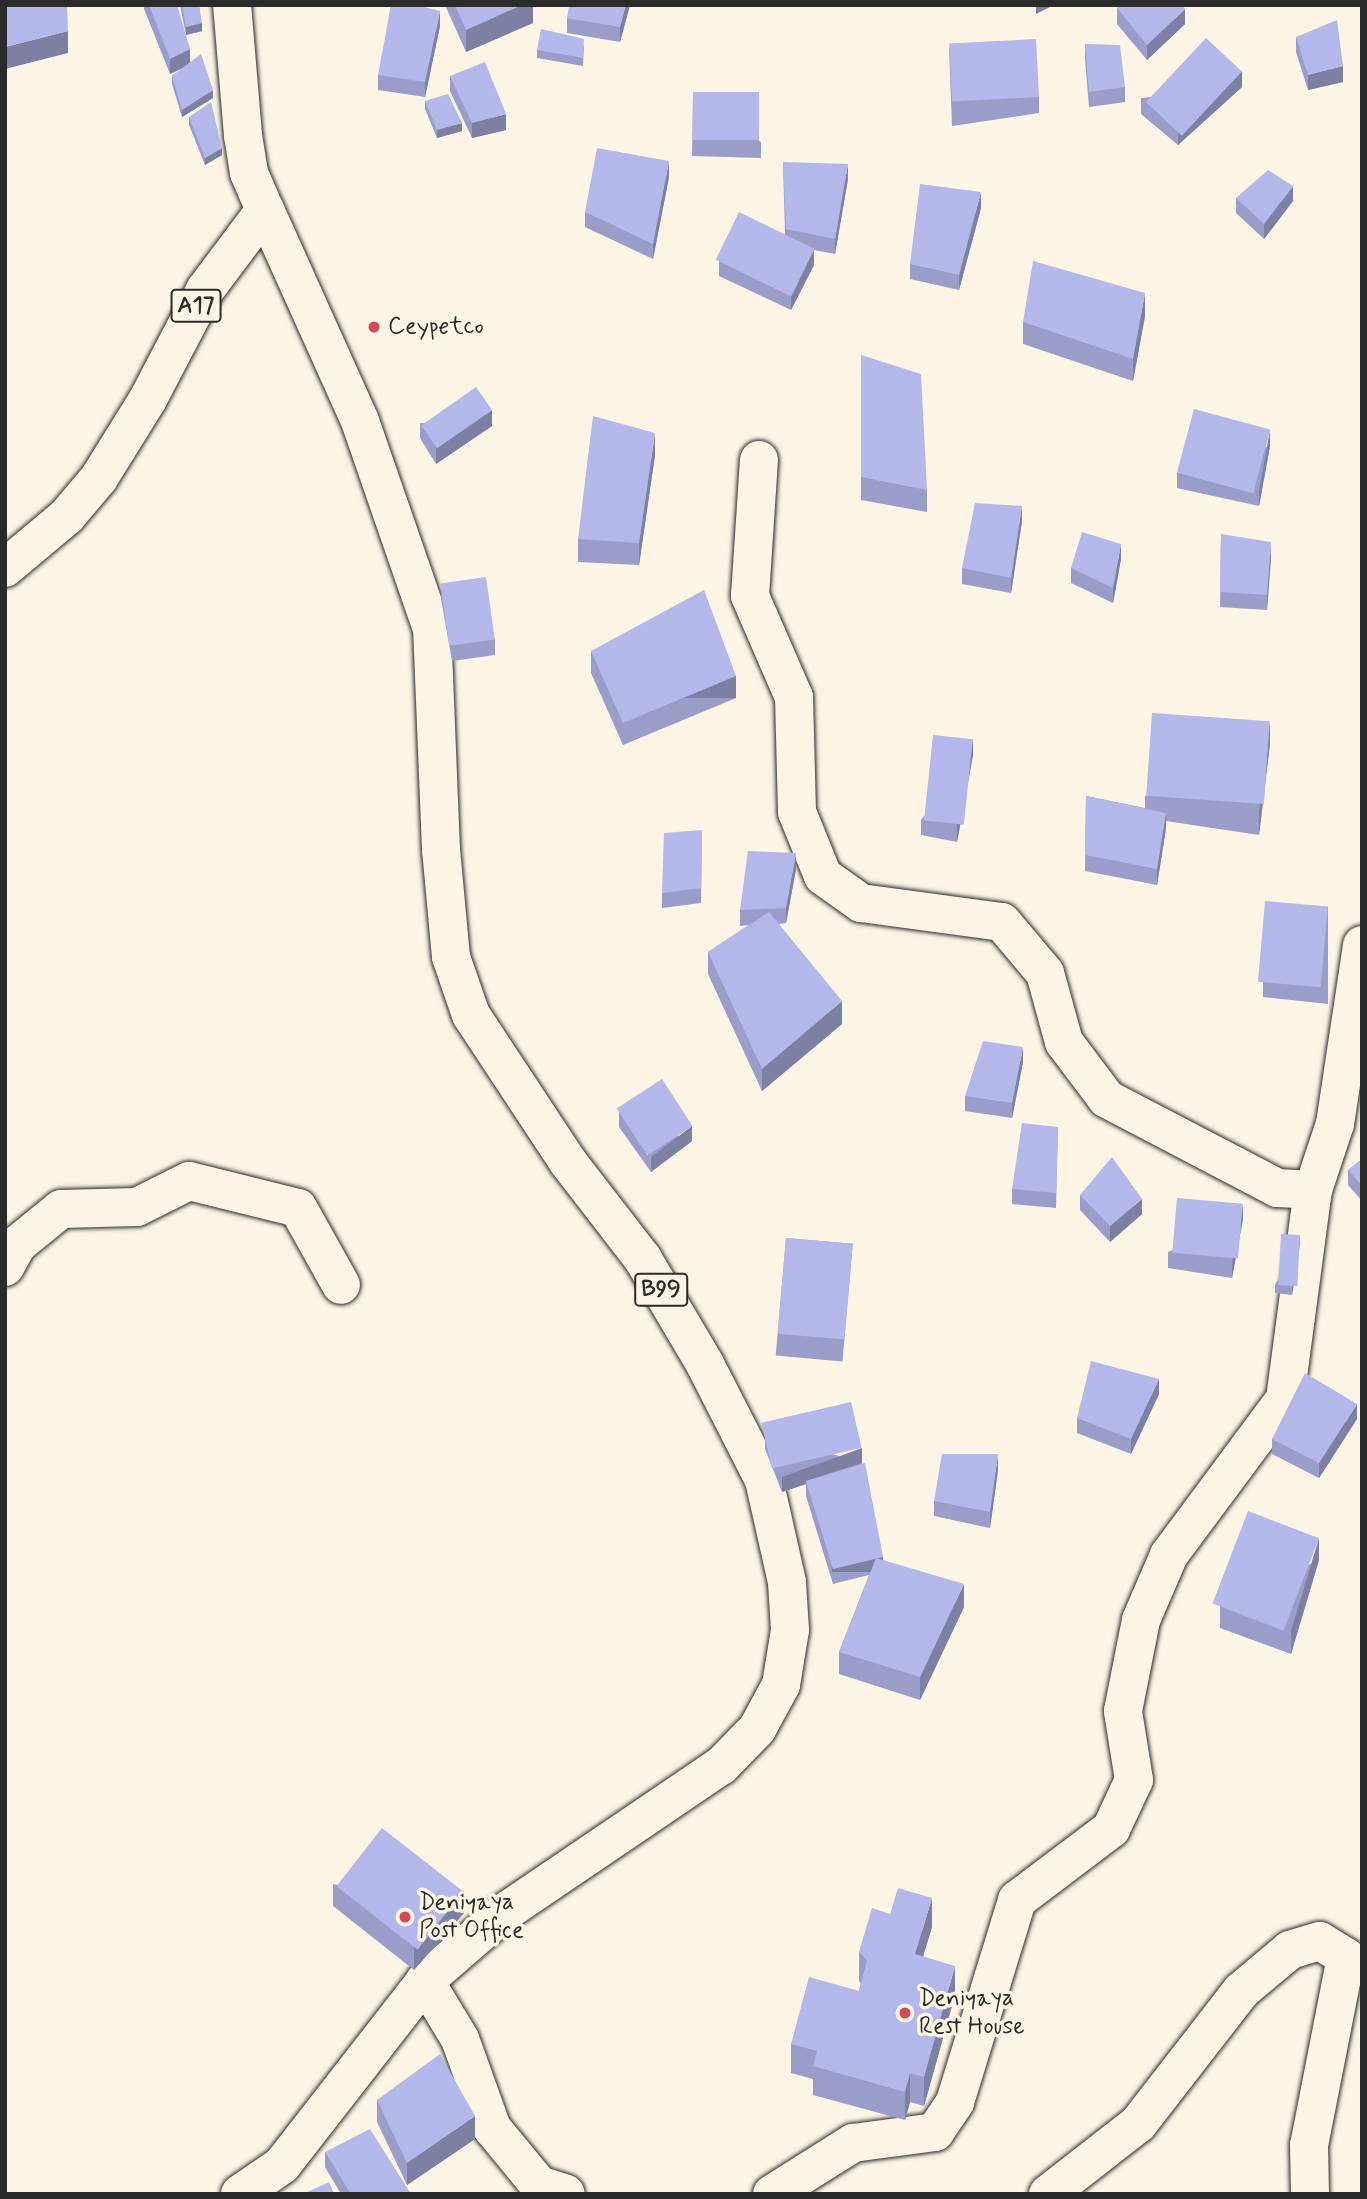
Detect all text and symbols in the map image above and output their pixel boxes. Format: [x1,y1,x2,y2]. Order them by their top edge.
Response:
road number: A17 [170,286,222,326]
place label: Ceypetco [388,313,484,341]
marker: Ceypetco [366,319,382,335]
road number: B99 [633,1270,689,1310]
place label: Deniyaya Post Office [419,1889,524,1945]
marker: Deniyaya Post Office [397,1909,413,1925]
place label: Deniyaya Rest House [919,1985,1025,2041]
marker: Deniyaya Rest House [897,2005,913,2021]

